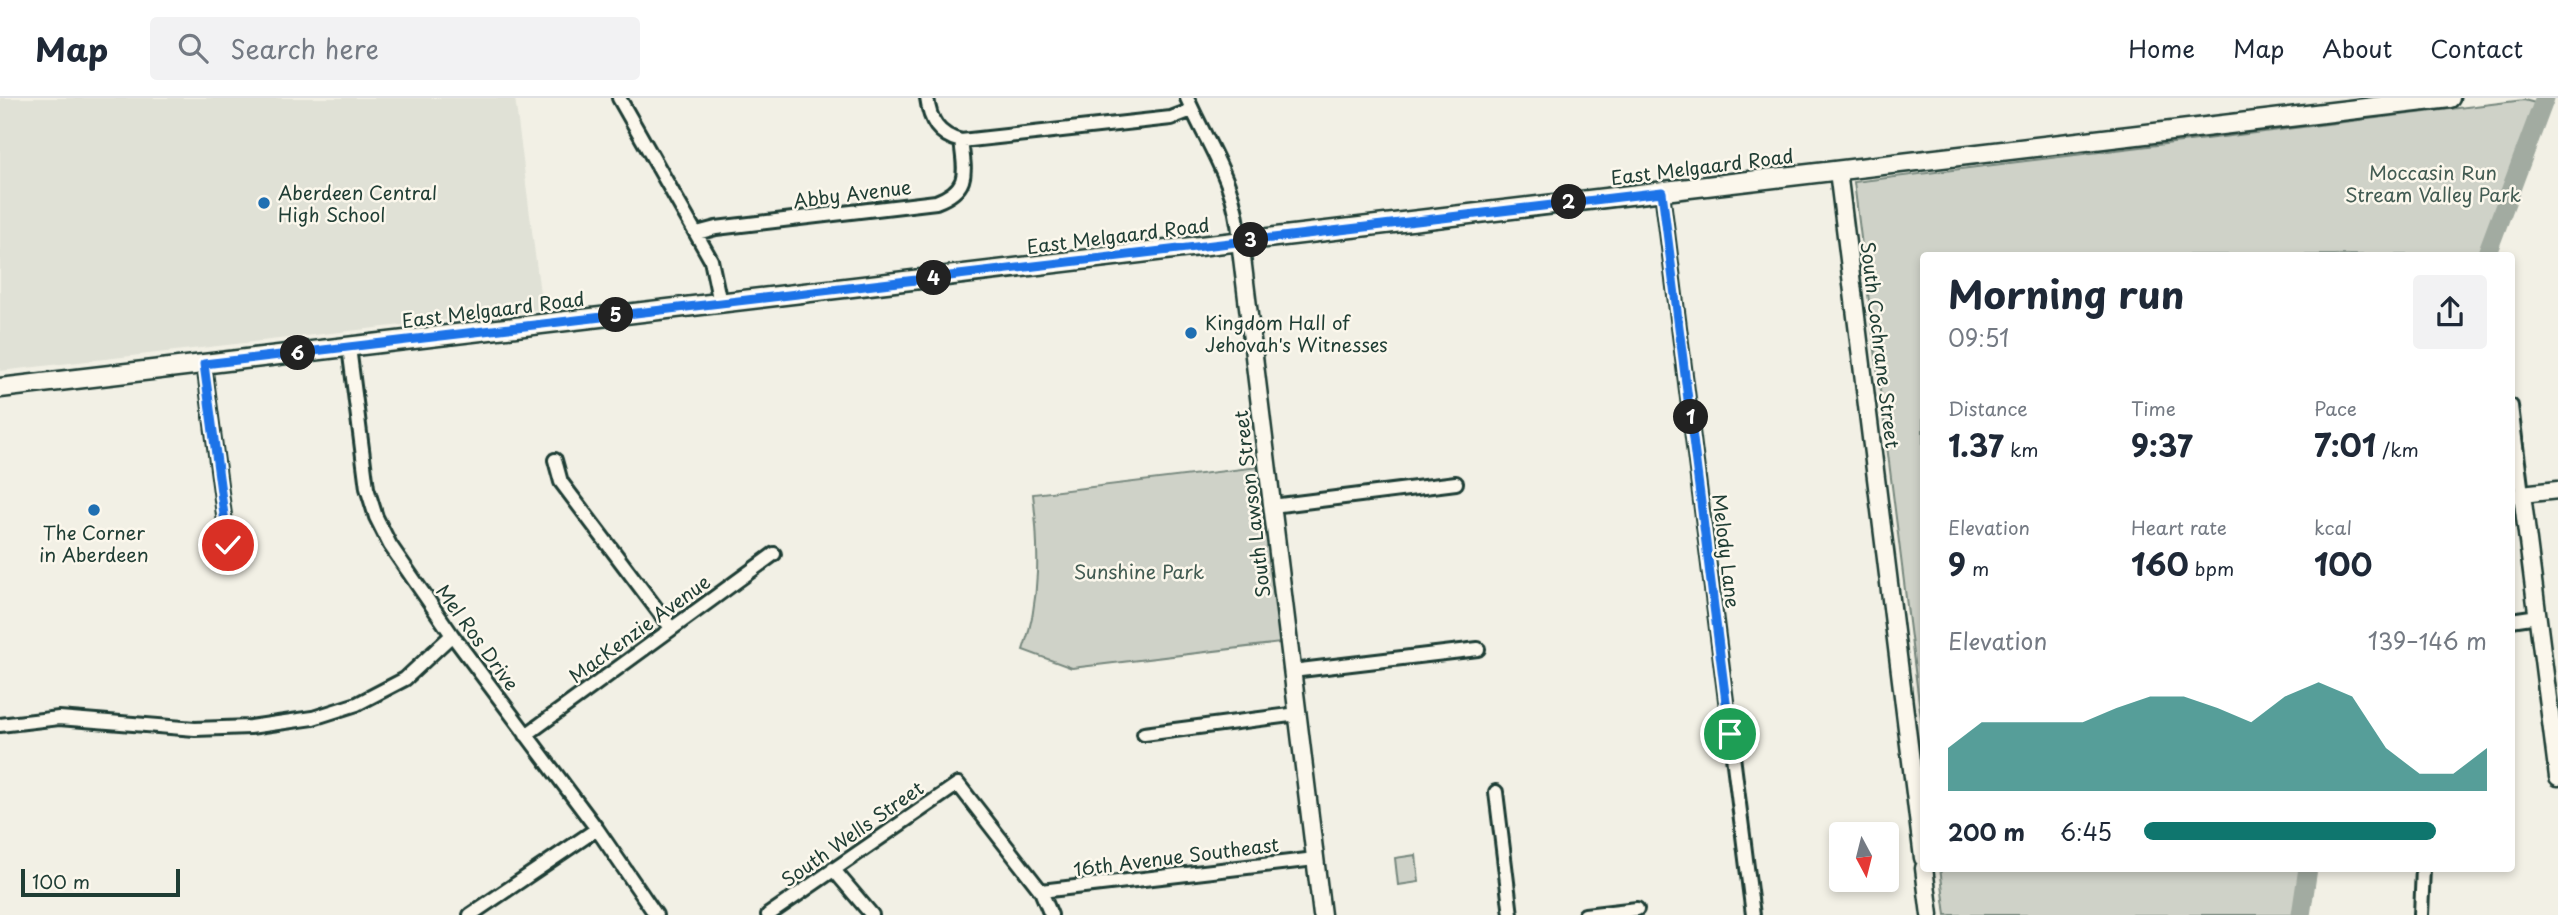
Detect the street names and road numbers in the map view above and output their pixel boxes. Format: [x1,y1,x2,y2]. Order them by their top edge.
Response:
street label: East Melgaard Road [1609,141,1795,191]
street label: Abby Avenue [791,172,913,214]
street label: East Melgaard Road [1025,210,1211,260]
street label: South Cochrane Street [1854,240,1908,450]
street label: East Melgaard Road [400,284,586,334]
street label: South Lawson Street [1226,409,1276,599]
street label: Melody Lane [1706,492,1748,610]
street label: MacKenzie Avenue [563,567,715,689]
street label: Mel Ros Drive [430,578,526,696]
street label: South Wells Street [775,773,929,893]
street label: 16th Avenue Southeast [1072,829,1281,883]

